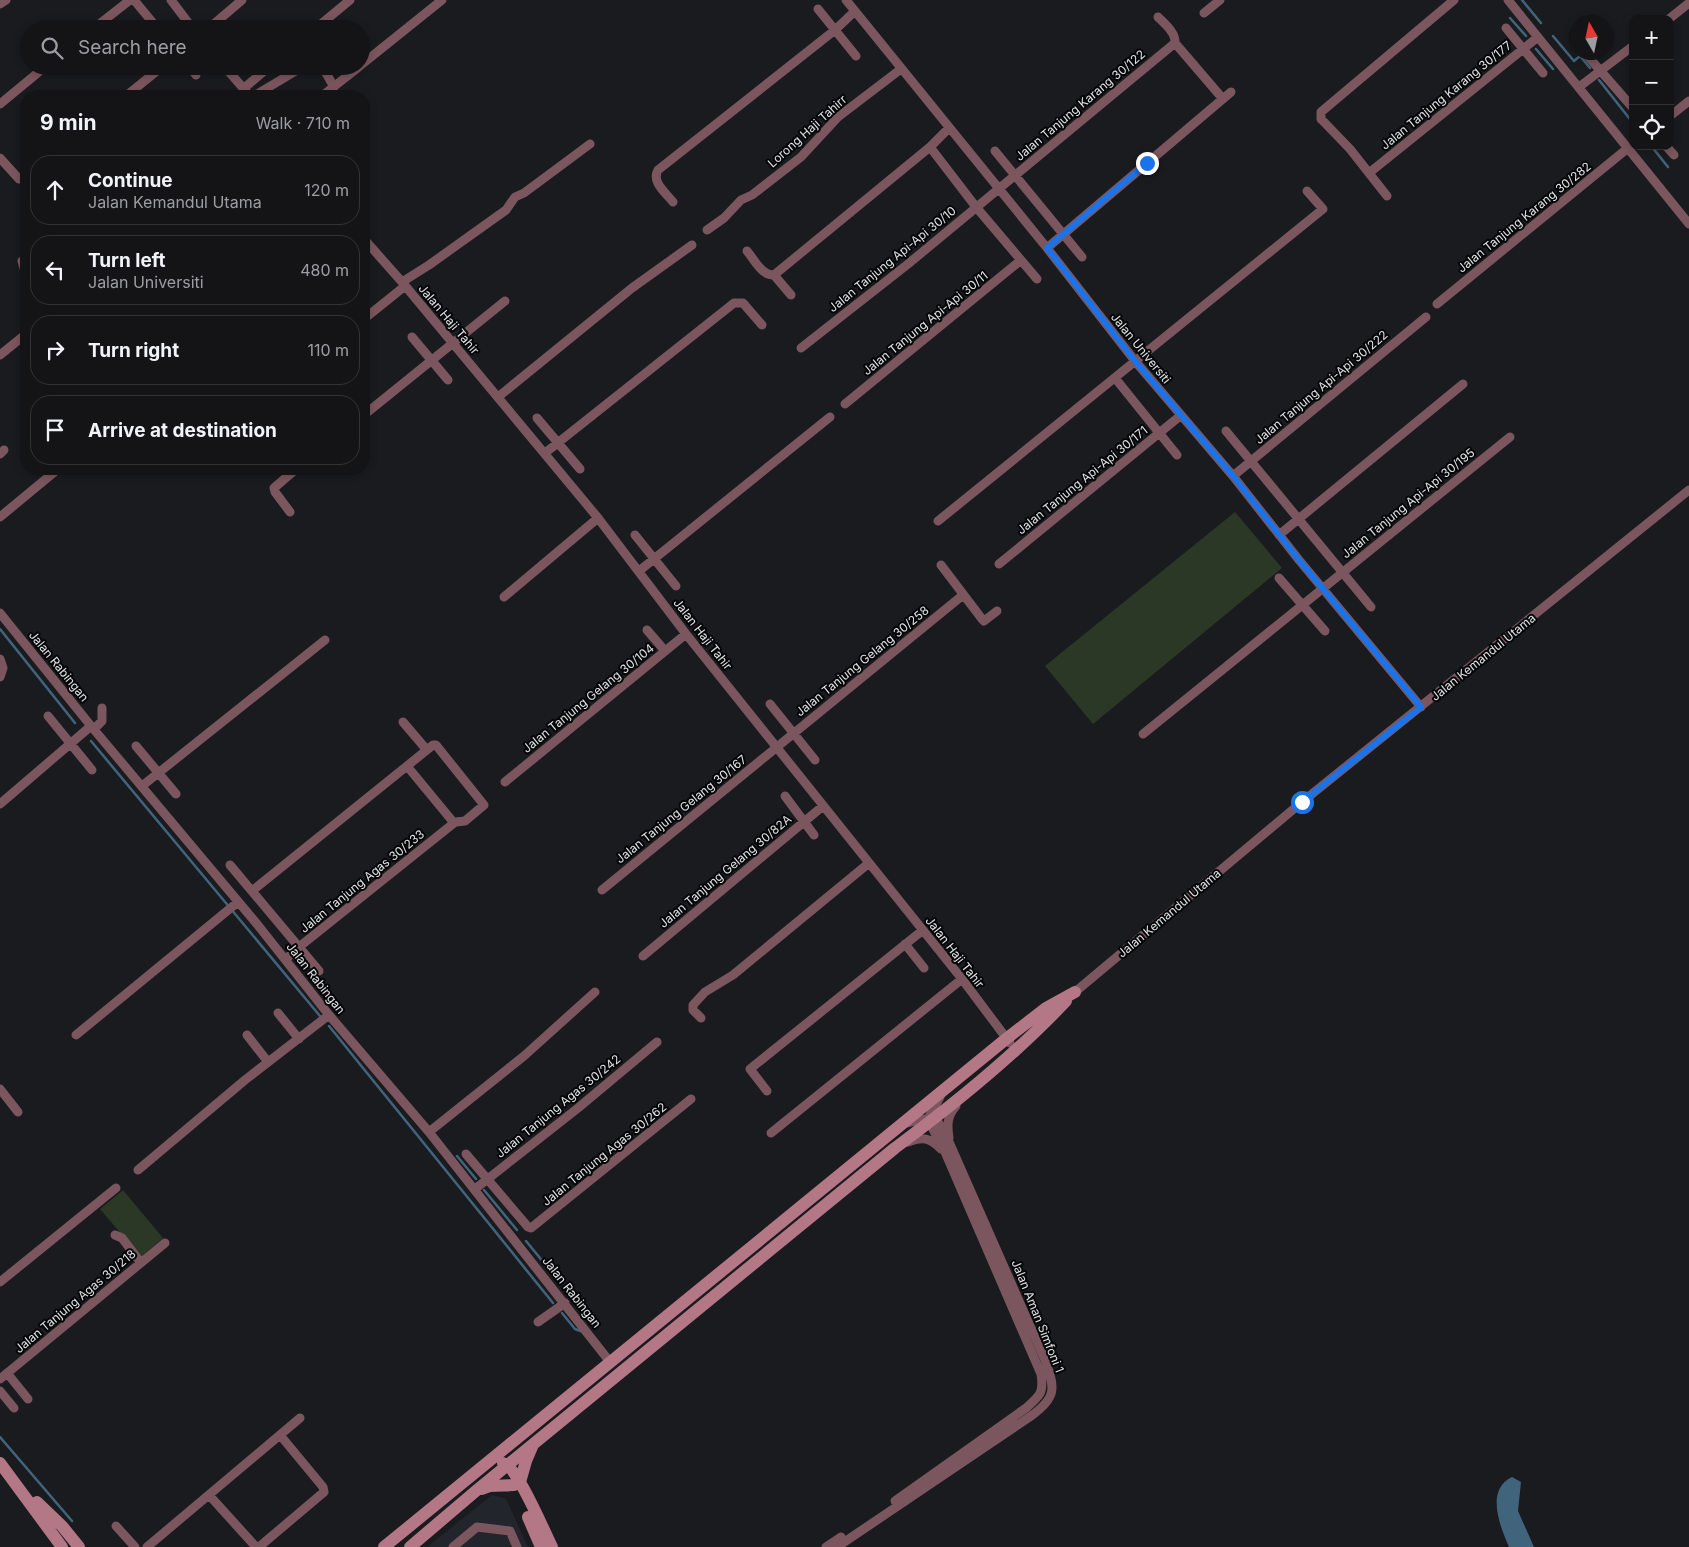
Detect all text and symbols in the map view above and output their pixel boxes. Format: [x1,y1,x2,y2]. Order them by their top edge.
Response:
north arrow [1569,15,1614,60]
map controls [1629,15,1674,150]
button: + [1629,15,1674,60]
search box [20,20,370,75]
icon: search [38,34,66,62]
text: Search here [78,36,187,59]
street label: Jalan Tanjung Karang 30/177 [1378,37,1515,152]
street label: Jalan Tanjung Karang 30/122 [1012,46,1148,164]
button: − [1629,60,1674,105]
street label: Lorong Haji Tahirr [764,91,850,170]
button: locate [1629,105,1674,150]
text: 9 min [40,110,97,135]
text: Walk · 710 m [256,113,350,133]
route end [1136,152,1159,175]
street label: Jalan Tanjung Karang 30/282 [1454,158,1594,276]
text: Continue [88,169,173,192]
icon: ahead [41,176,69,204]
text: 120 m [304,180,349,200]
text: Jalan Kemandul Utama [88,192,262,212]
street label: Jalan Tanjung Api-Api 30/10 [825,203,959,315]
text: Turn left [88,249,166,272]
icon: left [41,256,69,284]
text: 480 m [300,260,349,280]
street label: Jalan Tanjung Api-Api 30/11 [859,268,991,378]
text: Jalan Universiti [88,272,204,292]
street label: Jalan Haji Tahir [415,281,483,357]
street label: Jalan Universiti [1108,310,1174,386]
street label: Jalan Tanjung Api-Api 30/222 [1251,327,1391,447]
icon: right [41,336,69,364]
text: Turn right [88,339,179,362]
text: 110 m [307,340,349,360]
icon: arrive [41,416,69,444]
text: Arrive at destination [88,419,277,442]
street label: Jalan Tanjung Api-Api 30/171 [1014,423,1150,537]
street label: Jalan Tanjung Api-Api 30/195 [1339,445,1477,561]
street label: Jalan Haji Tahir [670,595,736,673]
street label: Jalan Tanjung Gelang 30/258 [792,603,932,719]
street label: Jalan Kemandul Utama [1428,610,1538,704]
street label: Jalan Rabingan [26,628,92,704]
street label: Jalan Tanjung Gelang 30/104 [519,640,657,756]
street label: Jalan Tanjung Gelang 30/167 [613,751,750,866]
route start [1291,791,1314,814]
street label: Jalan Tanjung Gelang 30/82A [656,811,794,931]
street label: Jalan Tanjung Agas 30/233 [297,826,427,936]
street label: Jalan Kemandul Utama [1114,865,1224,961]
street label: Jalan Haji Tahir [922,913,988,991]
street label: Jalan Rabingan [283,939,349,1017]
street label: Jalan Tanjung Agas 30/242 [493,1051,623,1161]
street label: Jalan Tanjung Agas 30/262 [539,1099,669,1209]
street label: Jalan Tanjung Agas 30/218 [11,1246,139,1356]
street label: Jalan Rabingan [539,1253,605,1331]
street label: Jalan Aman Simfoni 1 [1009,1257,1067,1375]

